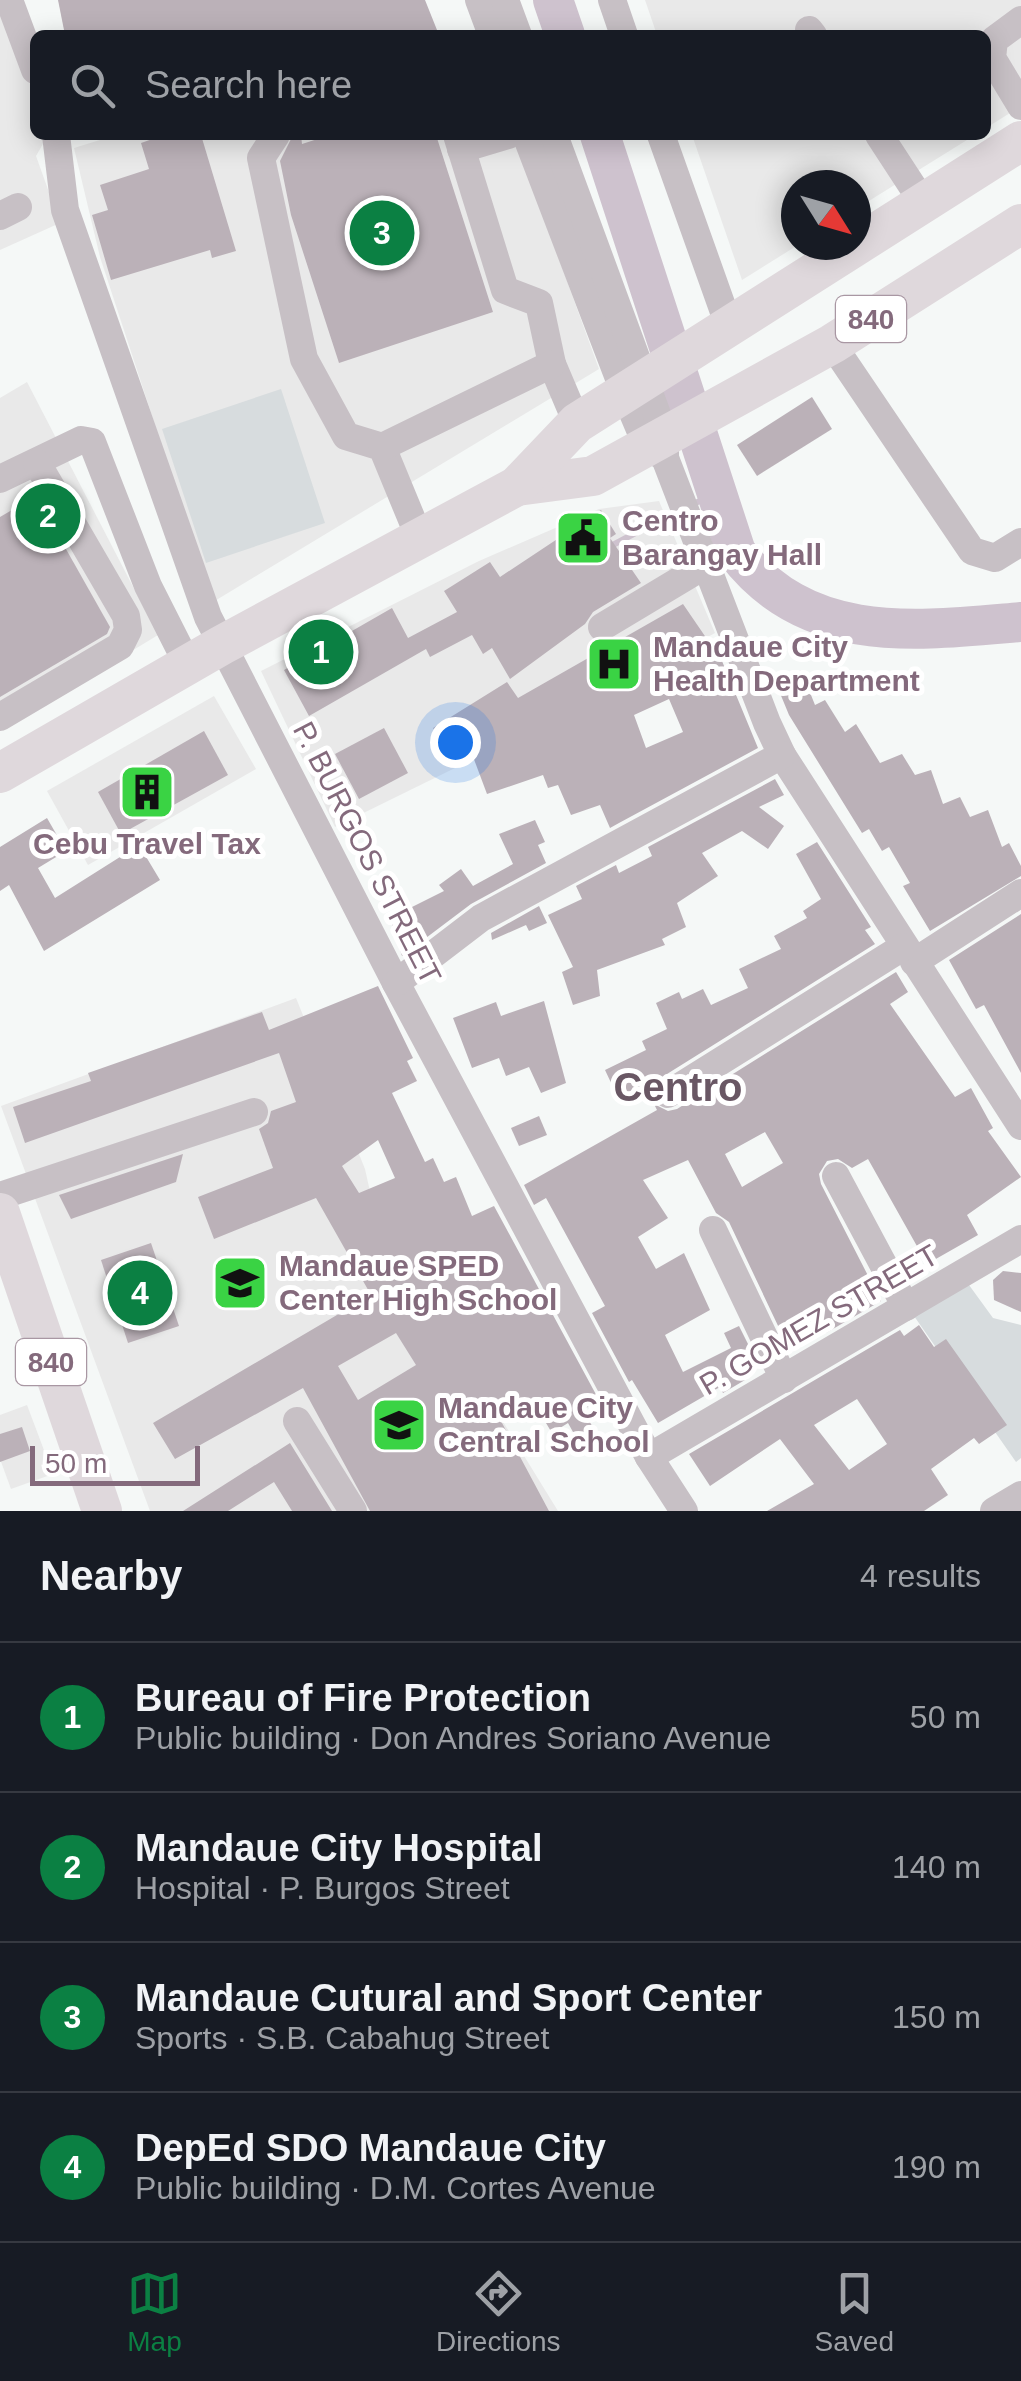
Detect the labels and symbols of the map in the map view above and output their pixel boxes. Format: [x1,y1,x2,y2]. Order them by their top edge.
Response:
north arrow [781,170,871,260]
pin: 3 [350,196,414,270]
road number: 840 [836,296,906,342]
pin: 2 [15,478,80,554]
place label: Centro Barangay Hall [622,504,822,571]
public building icon: Centro Barangay Hall [553,508,613,568]
pin: 1 [288,614,354,690]
place label: Mandaue City Health Department [653,630,920,697]
hospital icon: Mandaue City Health Department [584,634,644,694]
street label: P. BURGOS STREET [287,716,448,989]
your location [430,717,481,768]
building icon: Cebu Travel Tax [117,762,177,822]
place label: Cebu Travel Tax [33,827,261,860]
district label: Centro [614,1065,742,1109]
street label: P. GOMEZ STREET [694,1238,944,1401]
place label: Mandaue SPED Center High School [279,1249,557,1316]
school or university icon: Mandaue SPED Center High School [210,1253,270,1313]
pin: 4 [108,1256,172,1330]
road number: 840 [16,1339,86,1385]
place label: Mandaue City Central School [438,1391,650,1458]
school or university icon: Mandaue City Central School [369,1395,429,1455]
scale bar [30,1441,200,1486]

